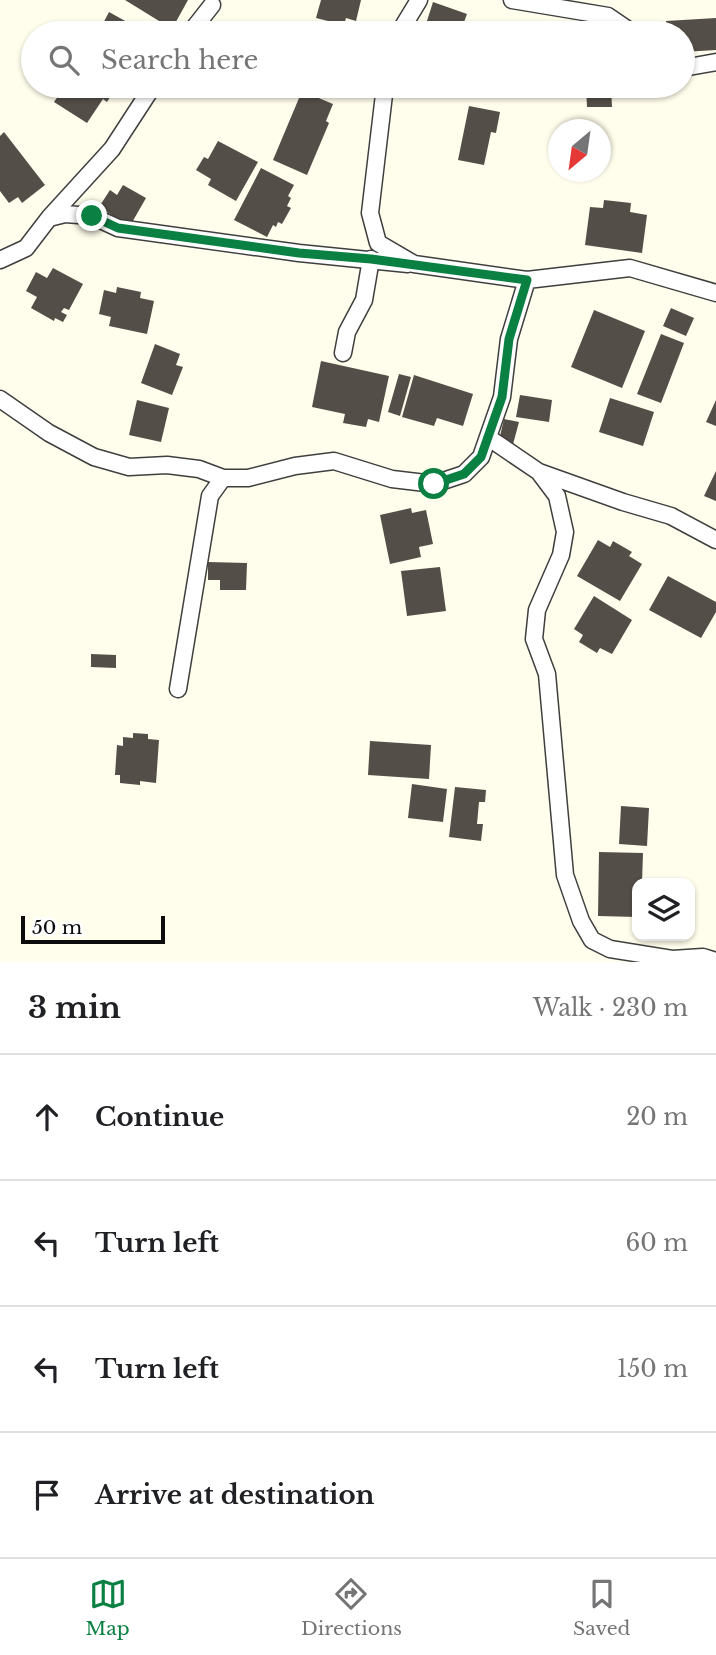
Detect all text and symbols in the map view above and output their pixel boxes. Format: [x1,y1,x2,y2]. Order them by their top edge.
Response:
search box [21,21,695,98]
icon: search [45,41,83,79]
text: Search here [101,44,258,76]
north arrow [548,119,611,182]
route end [76,200,107,231]
route start [418,468,449,499]
map controls [632,878,695,941]
button: layers [632,878,695,941]
scale bar [21,913,164,945]
text: 50 m [32,916,82,939]
text: 3 min [28,989,121,1026]
text: Walk · 230 m [533,994,688,1022]
icon: ahead [28,1098,66,1136]
text: Continue [95,1101,224,1133]
text: 20 m [626,1103,688,1131]
icon: left [28,1224,66,1262]
text: Turn left [95,1227,219,1259]
text: 60 m [626,1229,688,1257]
icon: left [28,1350,66,1388]
text: Turn left [95,1353,219,1385]
text: 150 m [617,1355,688,1383]
icon: arrive [28,1476,66,1514]
text: Arrive at destination [95,1479,375,1511]
tab: Map [86,1575,130,1640]
tab: Directions [301,1575,402,1640]
tab: Saved [573,1575,630,1640]

